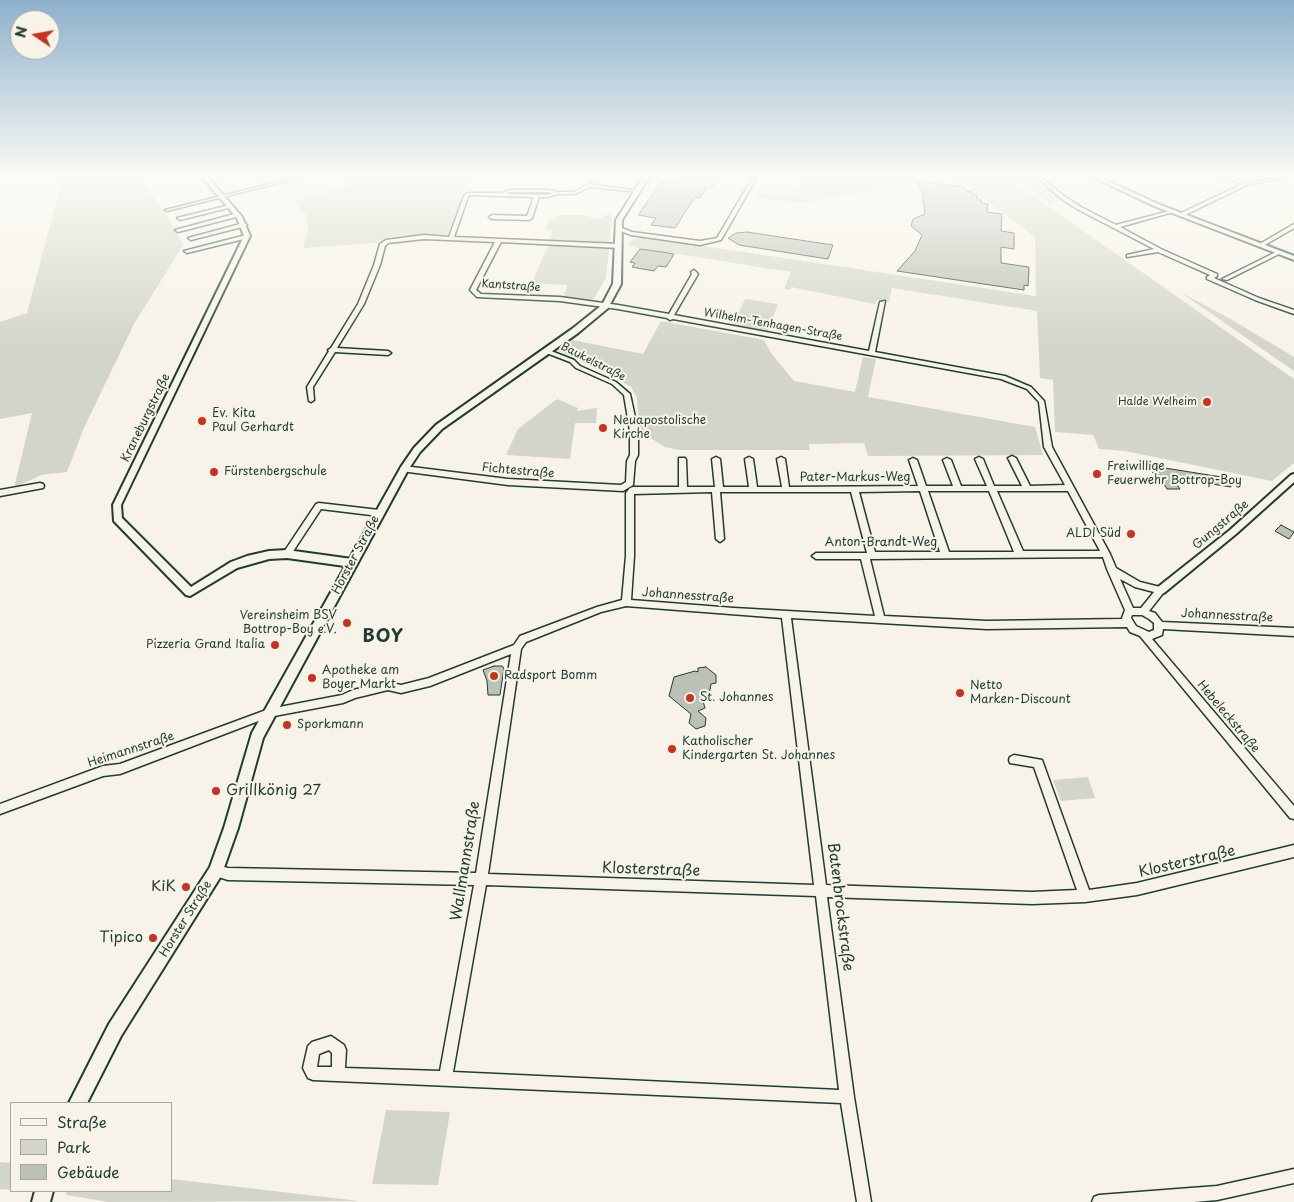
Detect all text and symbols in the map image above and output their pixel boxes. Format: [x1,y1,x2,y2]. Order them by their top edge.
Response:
north arrow [10,10,60,60]
text: N [9,24,32,40]
street label: Kantstraße [481,277,541,295]
street label: Wilhelm-Tenhagen-Straße [703,306,843,344]
street label: Baukelstraße [558,340,628,384]
street label: Kraneburgstraße [118,371,174,465]
place label: Halde Welheim [1118,395,1197,409]
marker: Halde Welheim [1201,396,1213,408]
place label: Ev. Kita Paul Gerhardt [212,407,294,435]
place label: Neuapostolische Kirche [613,414,706,442]
marker: Ev. Kita Paul Gerhardt [196,415,208,427]
marker: Neuapostolische Kirche [597,422,609,434]
place label: Freiwillige Feuerwehr Bottrop-Boy [1107,460,1242,488]
street label: Fichtestraße [481,461,555,481]
place label: Fürstenbergschule [224,465,327,479]
marker: Fürstenbergschule [208,466,220,478]
marker: Freiwillige Feuerwehr Bottrop-Boy [1091,468,1103,480]
street label: Pater-Markus-Weg [800,471,910,485]
street label: Gungstraße [1190,497,1252,553]
street label: Horster Straße [329,513,383,597]
place label: ALDI Süd [1066,527,1121,541]
marker: ALDI Süd [1125,528,1137,540]
street label: Anton-Brandt-Weg [825,536,937,550]
street label: Johannesstraße [642,586,734,606]
street label: Johannesstraße [1181,606,1273,626]
place label: Vereinsheim BSV Bottrop-Boy e.V. [240,609,337,637]
marker: Vereinsheim BSV Bottrop-Boy e.V. [341,617,353,629]
district label: BOY [362,626,404,648]
place label: Pizzeria Grand Italia [146,638,265,652]
marker: Pizzeria Grand Italia [269,639,281,651]
place label: Apotheke am Boyer Markt [322,664,399,692]
place label: Radsport Bomm [504,669,597,683]
marker: Radsport Bomm [488,670,500,682]
marker: Apotheke am Boyer Markt [306,672,318,684]
street label: Hebeleckstraße [1194,678,1262,756]
place label: Netto Marken-Discount [970,679,1071,707]
marker: Netto Marken-Discount [954,687,966,699]
place label: St. Johannes [700,691,774,705]
marker: St. Johannes [684,692,696,704]
place label: Sporkmann [297,718,364,732]
marker: Sporkmann [281,719,293,731]
street label: Heimannstraße [86,729,176,771]
place label: Katholischer Kindergarten St. Johannes [682,735,835,763]
marker: Katholischer Kindergarten St. Johannes [666,743,678,755]
place label: Grillkönig 27 [226,782,321,800]
marker: Grillkönig 27 [210,785,222,797]
street label: Wallmannstraße [448,800,484,922]
street label: Batenbrockstraße [823,842,857,972]
street label: Klosterstraße [1137,842,1237,882]
street label: Klosterstraße [601,859,701,881]
place label: KiK [151,878,176,896]
street label: Horster Straße [157,878,215,960]
marker: KiK [180,881,192,893]
place label: Tipico [99,929,143,947]
marker: Tipico [147,932,159,944]
legend [10,1102,172,1192]
text: Straße [57,1110,107,1133]
text: Park [57,1135,91,1158]
text: Gebäude [57,1160,119,1183]

